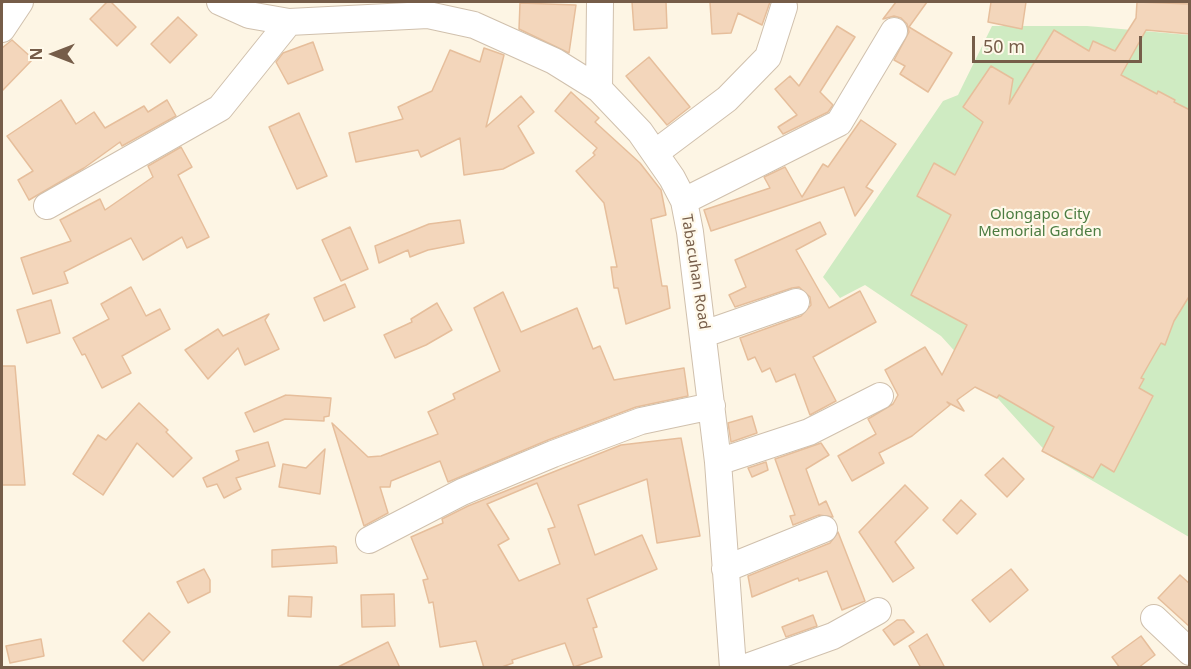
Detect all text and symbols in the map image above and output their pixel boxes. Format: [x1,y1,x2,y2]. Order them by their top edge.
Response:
north arrow [24,24,84,84]
scale bar [975,24,1144,62]
text: 50 m [983,34,1025,58]
text: N [25,48,47,61]
park label: Olongapo City Memorial Garden [978,206,1102,241]
street label: Tabacuhan Road [677,213,713,331]

